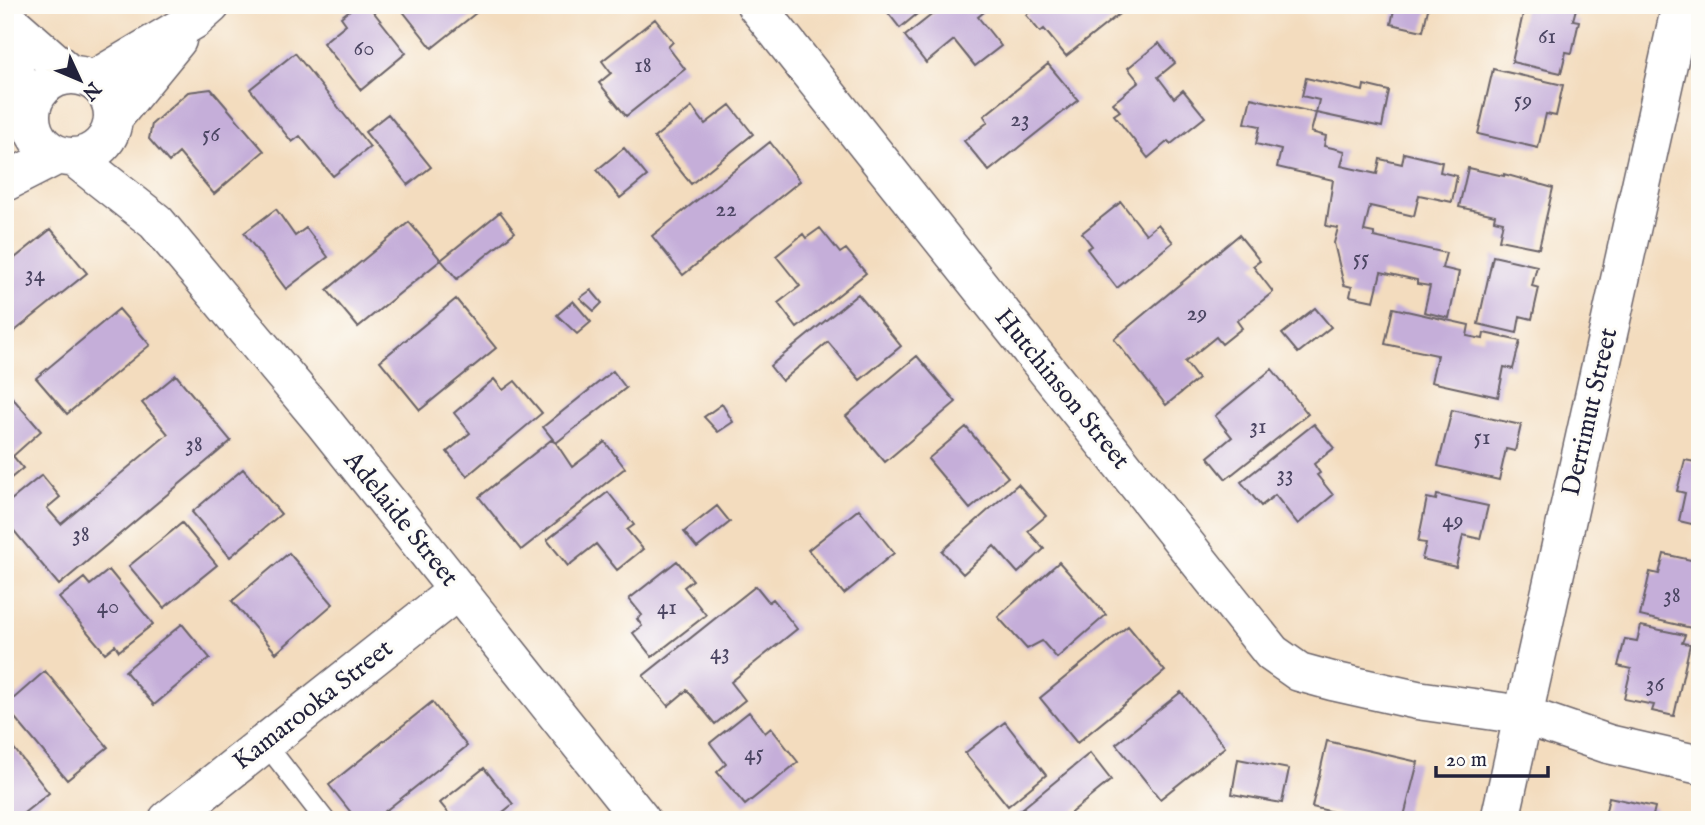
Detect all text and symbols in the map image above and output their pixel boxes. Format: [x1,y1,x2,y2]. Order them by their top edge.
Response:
house number: 61 [1538,22,1556,51]
house number: 60 [353,34,375,63]
north arrow [46,46,116,116]
house number: 18 [634,51,652,80]
text: N [76,75,106,105]
house number: 59 [1514,86,1532,115]
house number: 23 [1010,105,1030,134]
house number: 56 [202,120,221,149]
house number: 22 [715,195,737,224]
house number: 55 [1353,244,1369,273]
house number: 34 [25,260,46,289]
house number: 29 [1187,299,1207,328]
street label: Hutchinson Street [987,302,1137,476]
street label: Derrimut Street [1555,325,1625,499]
house number: 31 [1249,412,1267,441]
house number: 51 [1474,423,1490,452]
house number: 38 [185,430,203,459]
street label: Adelaide Street [336,444,466,593]
house number: 33 [1276,460,1294,489]
house number: 49 [1442,506,1464,535]
house number: 38 [72,520,90,549]
house number: 38 [1663,581,1681,610]
house number: 40 [97,592,119,621]
house number: 41 [657,593,677,622]
street label: Kamarooka Street [226,632,400,778]
house number: 43 [710,638,730,667]
house number: 36 [1646,670,1665,699]
scale bar [1436,734,1548,778]
house number: 45 [744,739,764,768]
text: 20 m [1446,747,1487,774]

